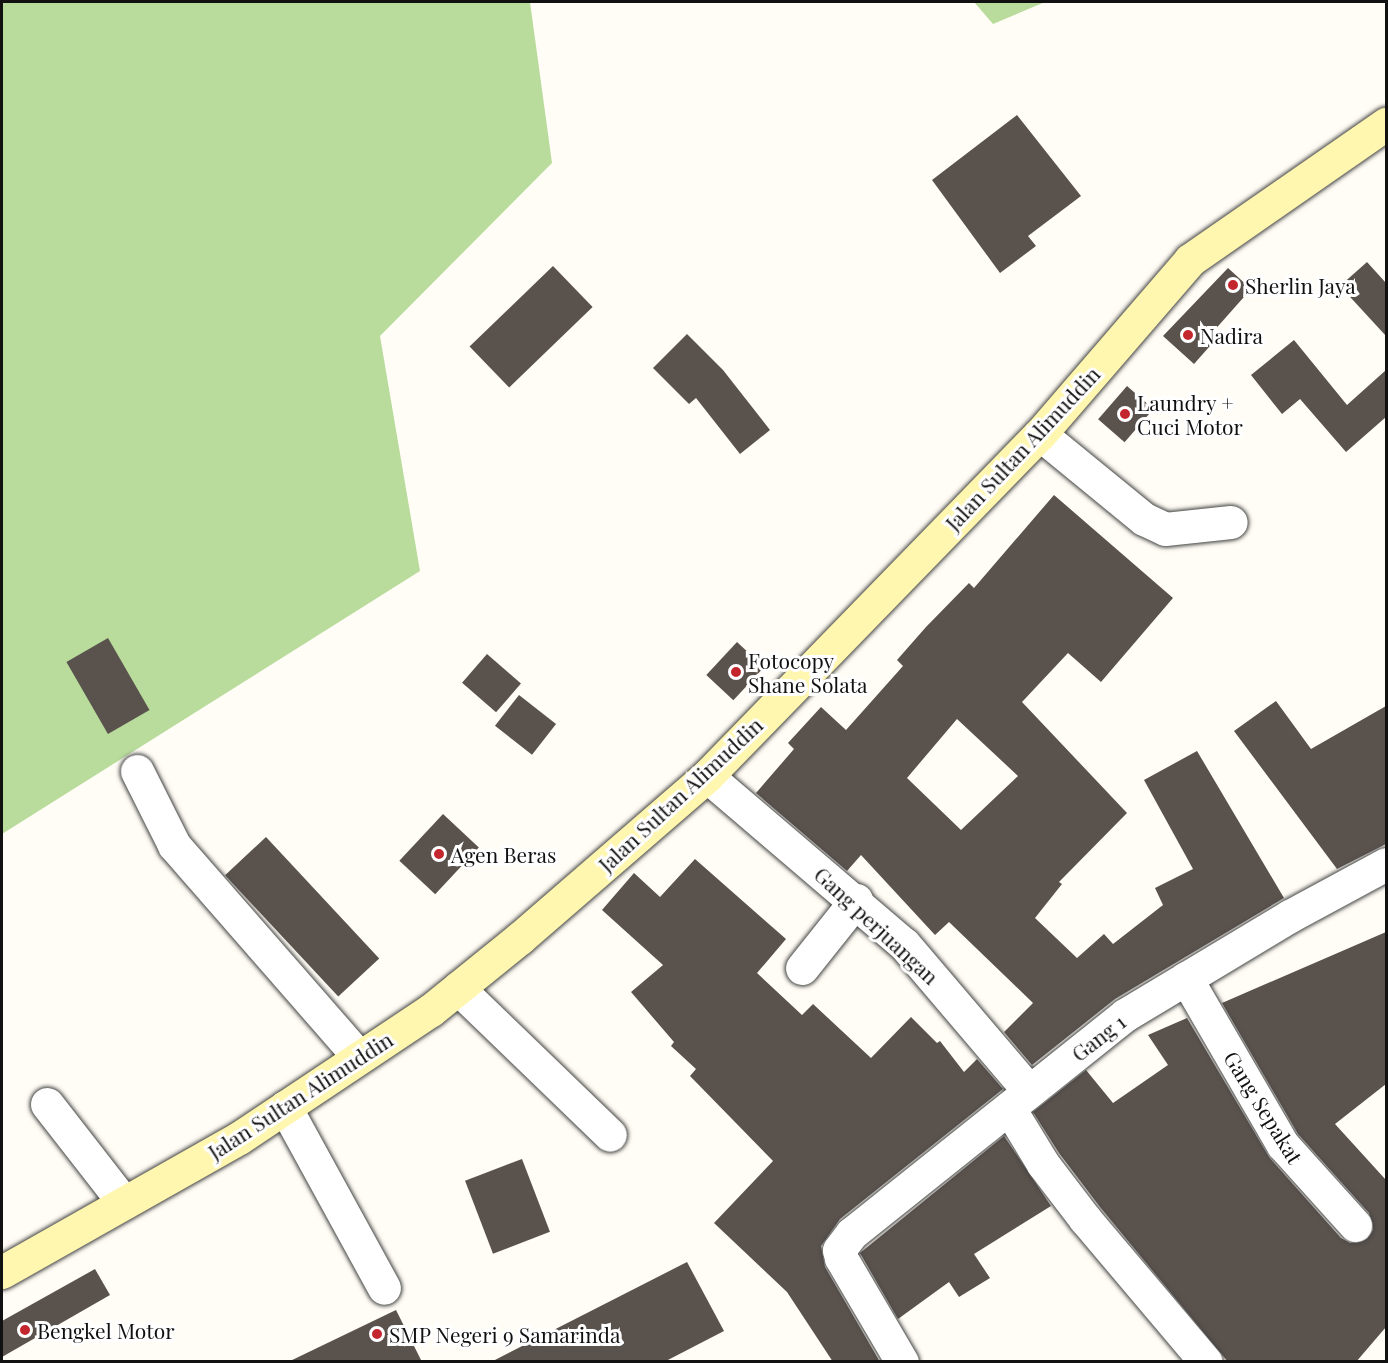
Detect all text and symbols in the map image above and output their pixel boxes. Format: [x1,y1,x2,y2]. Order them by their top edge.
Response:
place label: Sherlin Jaya [1245,272,1356,298]
marker: Sherlin Jaya [1226,278,1240,292]
place label: Nadira [1200,322,1263,348]
marker: Nadira [1181,328,1195,342]
street label: Jalan Sultan Alimuddin [939,361,1105,535]
place label: Laundry + Cuci Motor [1137,389,1243,439]
marker: Laundry + Cuci Motor [1118,407,1132,421]
place label: Fotocopy Shane Solata [748,647,868,697]
marker: Fotocopy Shane Solata [729,665,743,679]
street label: Jalan Sultan Alimuddin [593,711,767,877]
place label: Agen Beras [451,841,556,867]
marker: Agen Beras [432,847,446,861]
street label: Gang perjuangan [810,861,944,989]
street label: Gang 1 [1066,1008,1130,1066]
street label: Jalan Sultan Alimuddin [203,1026,397,1164]
street label: Gang Sepakat [1220,1046,1308,1168]
place label: Bengkel Motor [37,1317,175,1343]
place label: SMP Negeri 9 Samarinda [389,1321,621,1347]
marker: Bengkel Motor [18,1323,32,1337]
marker: SMP Negeri 9 Samarinda [370,1327,384,1341]

